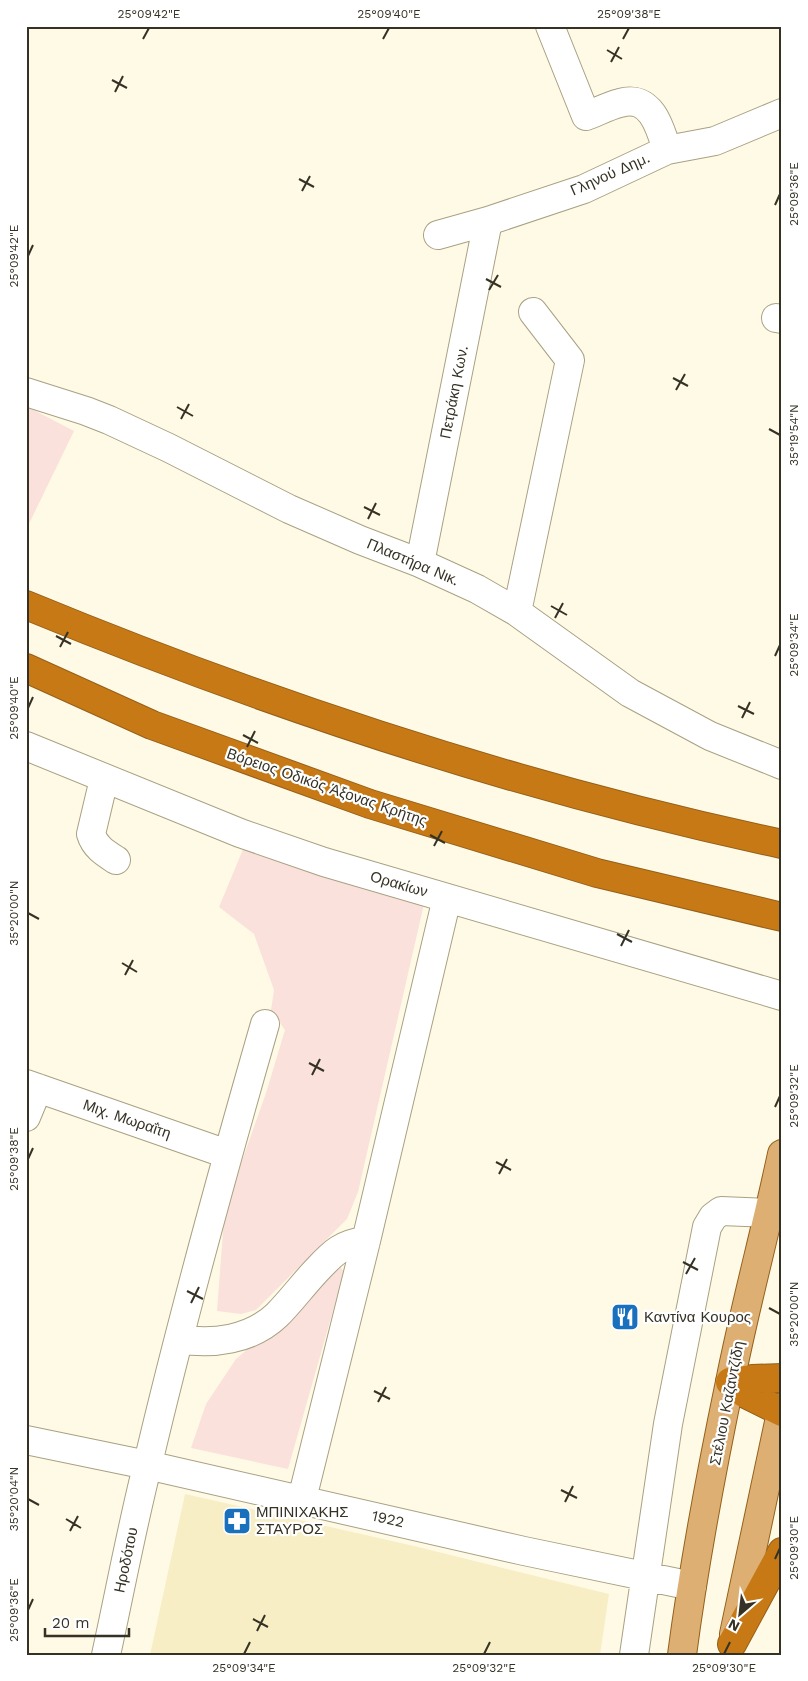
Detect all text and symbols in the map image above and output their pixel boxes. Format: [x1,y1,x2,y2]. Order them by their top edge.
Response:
text: 25°09'42"E [118,7,181,21]
text: 25°09'40"E [357,7,421,21]
text: 25°09'38"E [597,7,661,21]
street label: Γληνού Δημ. [568,149,652,199]
text: 25°09'36"E [787,162,801,226]
text: 25°09'42"E [7,224,21,287]
street label: Πετράκη Κων. [436,344,472,440]
text: 35°19'54"N [787,404,801,466]
street label: Πλαστήρα Νικ. [364,535,462,589]
text: 25°09'34"E [787,613,801,677]
text: 25°09'40"E [7,676,21,740]
street label: Βόρειος Οδικός Άξονας Κρήτης [225,744,429,830]
street label: Ορακίων [368,867,430,901]
text: 35°20'00"N [7,880,21,946]
text: 25°09'32"E [787,1064,801,1128]
street label: Μιχ. Μωραΐτη [81,1096,173,1142]
text: 25°09'38"E [7,1127,21,1191]
text: 35°20'00"N [787,1281,801,1347]
restaurant icon: Καντίνα Κουρος [610,1302,640,1332]
place label: Καντίνα Κουρος [644,1308,751,1326]
street label: Στέλιου Καζαντζίδη [706,1339,748,1467]
text: 35°20'04"N [7,1467,21,1531]
place label: ΜΠΙΝΙΧΑΚΗΣ ΣΤΑΥΡΟΣ [256,1503,349,1538]
pharmacy icon: ΜΠΙΝΙΧΑΚΗΣ ΣΤΑΥΡΟΣ [222,1506,252,1536]
street label: 1922 [370,1507,406,1531]
text: 25°09'30"E [787,1516,801,1580]
street label: Ηροδότου [110,1526,142,1594]
text: 25°09'36"E [7,1578,21,1642]
north arrow [716,1588,766,1638]
scale bar [45,1606,129,1638]
text: 20 m [52,1614,90,1632]
text: N [726,1616,742,1635]
text: 25°09'34"E [212,1661,276,1675]
text: 25°09'32"E [452,1661,516,1675]
text: 25°09'30"E [692,1661,756,1675]

